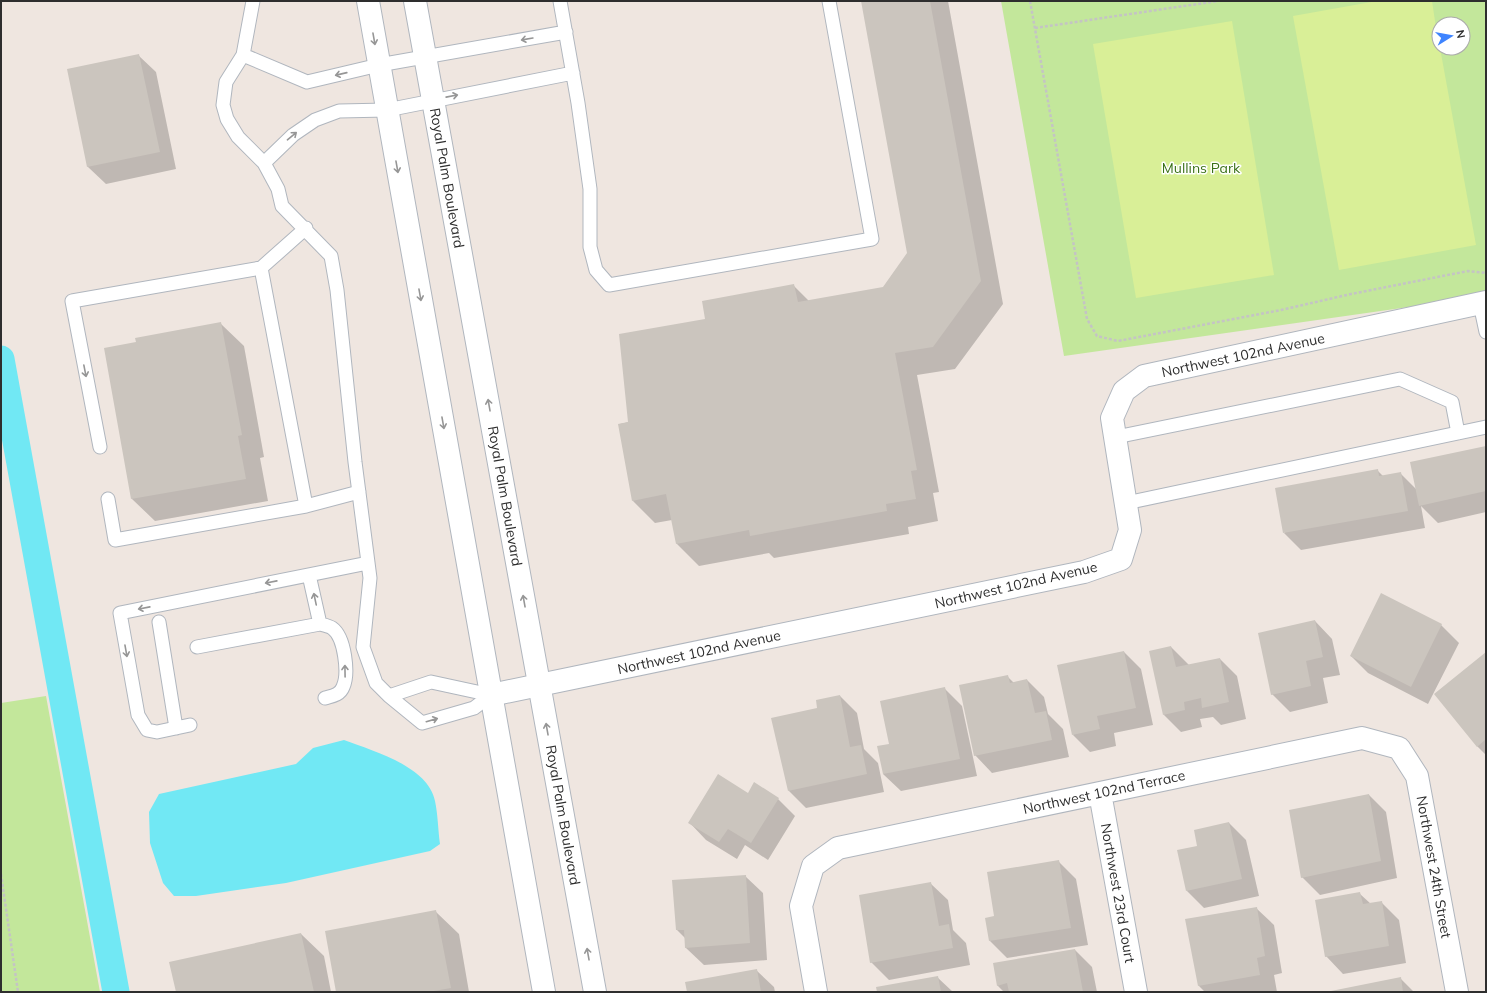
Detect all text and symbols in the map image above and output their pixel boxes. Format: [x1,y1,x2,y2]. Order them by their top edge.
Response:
north arrow [1431,16,1471,56]
text: N [1453,29,1468,40]
one-way arrow [371,33,379,46]
one-way arrow [521,35,534,43]
one-way arrow [335,71,348,79]
one-way arrow [446,92,459,100]
street label: Royal Palm Boulevard [426,106,468,250]
one-way arrow [287,132,297,141]
park label: Mullins Park [1162,159,1241,177]
one-way arrow [393,161,401,174]
one-way arrow [416,289,424,302]
street label: Northwest 102nd Avenue [1160,329,1326,381]
one-way arrow [81,364,89,377]
one-way arrow [484,399,492,412]
one-way arrow [439,416,447,429]
street label: Royal Palm Boulevard [484,424,526,568]
street label: Northwest 102nd Avenue [933,558,1099,612]
one-way arrow [265,579,278,587]
one-way arrow [310,593,318,606]
one-way arrow [520,595,528,608]
one-way arrow [137,605,150,613]
street label: Northwest 102nd Avenue [616,626,782,678]
one-way arrow [123,645,131,658]
one-way arrow [342,665,349,678]
one-way arrow [425,716,438,723]
one-way arrow [543,723,551,736]
street label: Royal Palm Boulevard [542,743,584,887]
street label: Northwest 102nd Terrace [1021,766,1187,818]
street label: Northwest 24th Street [1413,794,1455,940]
street label: Northwest 23rd Court [1097,822,1139,964]
one-way arrow [584,948,592,961]

